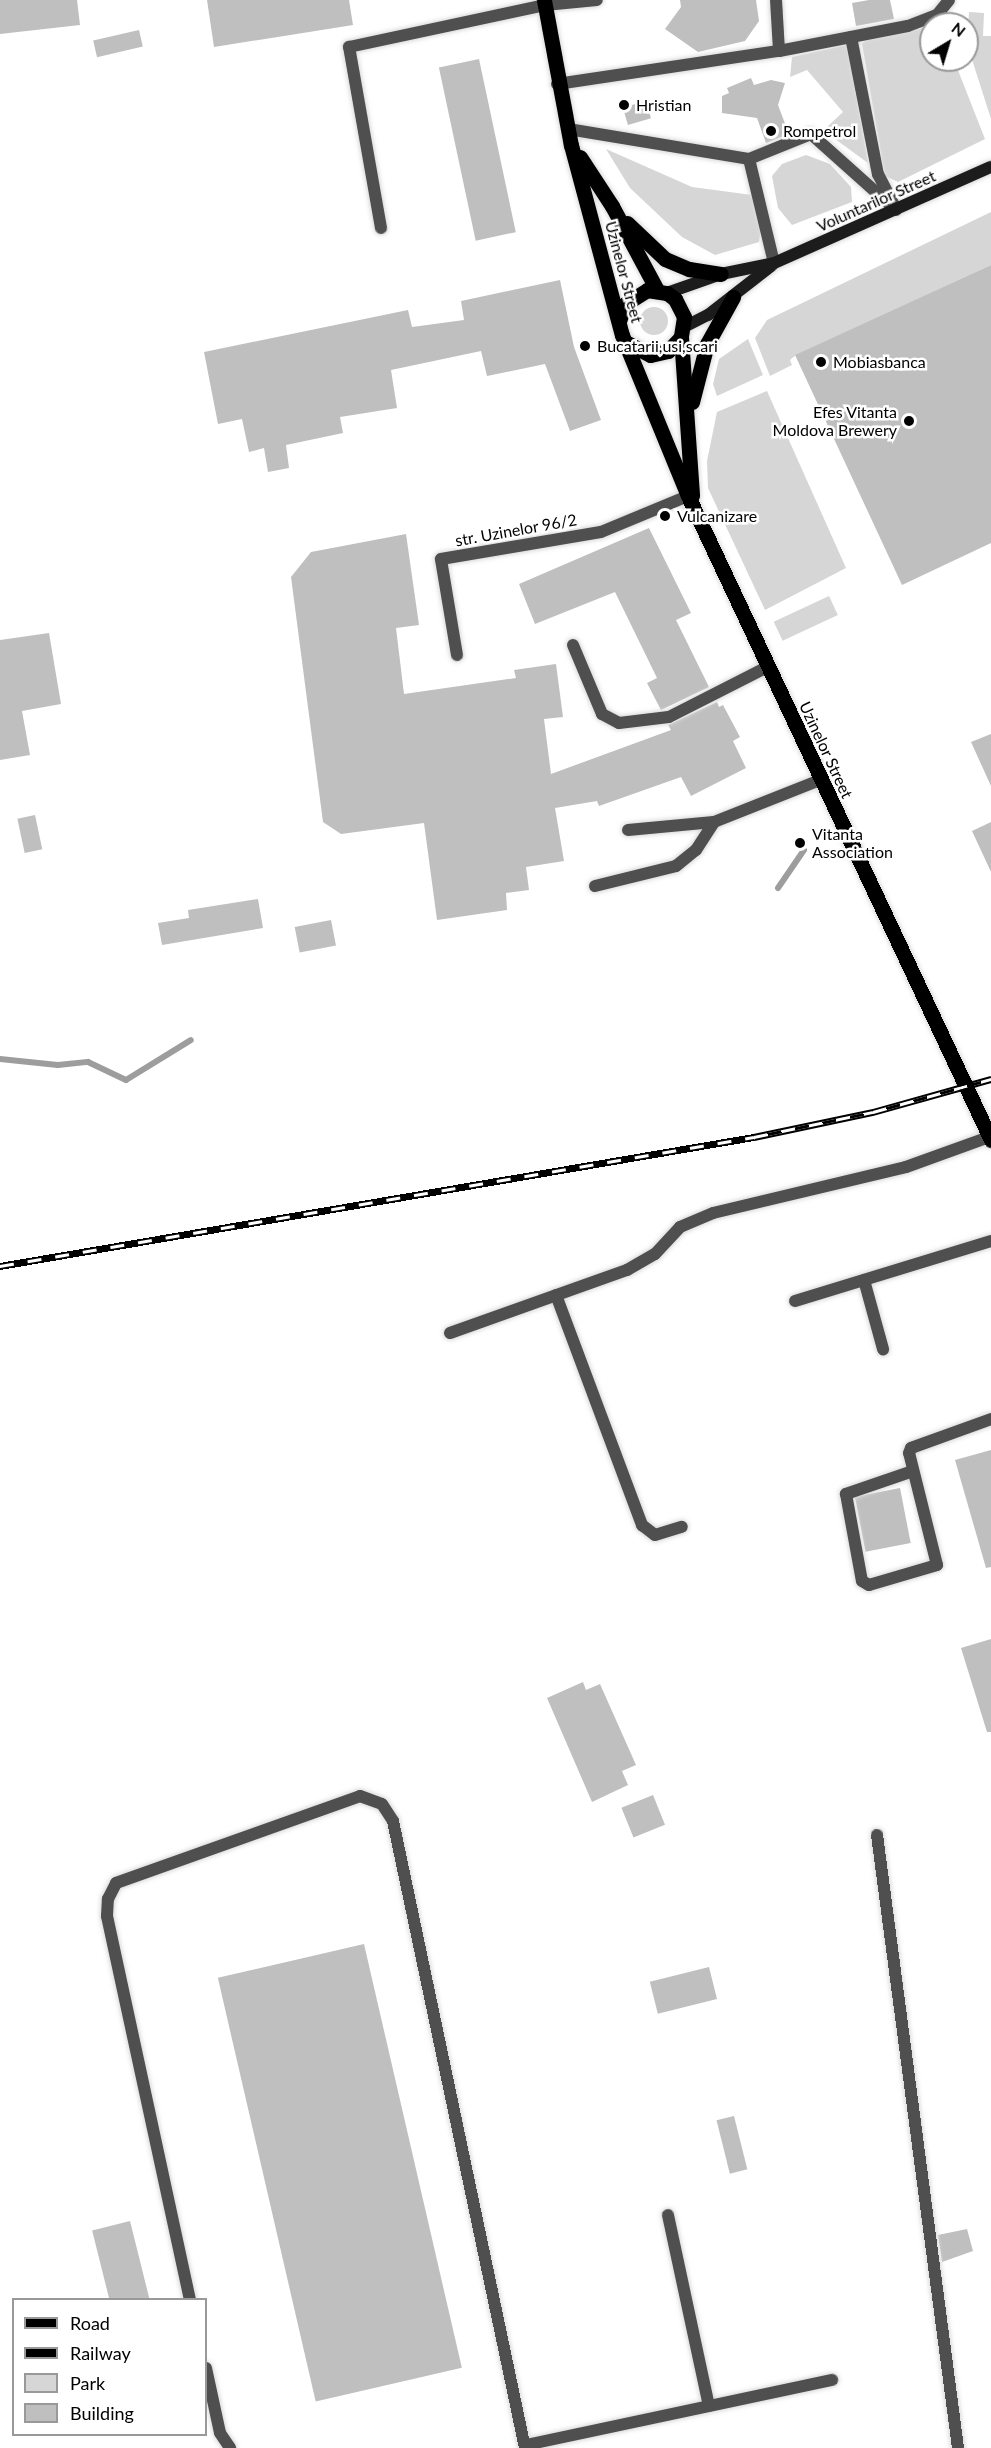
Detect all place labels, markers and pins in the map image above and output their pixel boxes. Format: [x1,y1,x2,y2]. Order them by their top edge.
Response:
place label: Hristian [636,95,691,115]
marker: Hristian [617,98,631,112]
place label: Rompetrol [783,121,856,141]
marker: Rompetrol [764,124,778,138]
place label: Bucatarii,usi,scari [597,336,718,356]
marker: Bucatarii,usi,scari [578,339,592,353]
place label: Mobiasbanca [833,352,926,372]
marker: Mobiasbanca [814,355,828,369]
place label: Efes Vitanta Moldova Brewery [773,402,897,440]
marker: Efes Vitanta Moldova Brewery [902,414,916,428]
place label: Vulcanizare [677,506,757,526]
marker: Vulcanizare [658,509,672,523]
place label: Vitanta Association [812,824,893,862]
marker: Vitanta Association [793,836,807,850]

